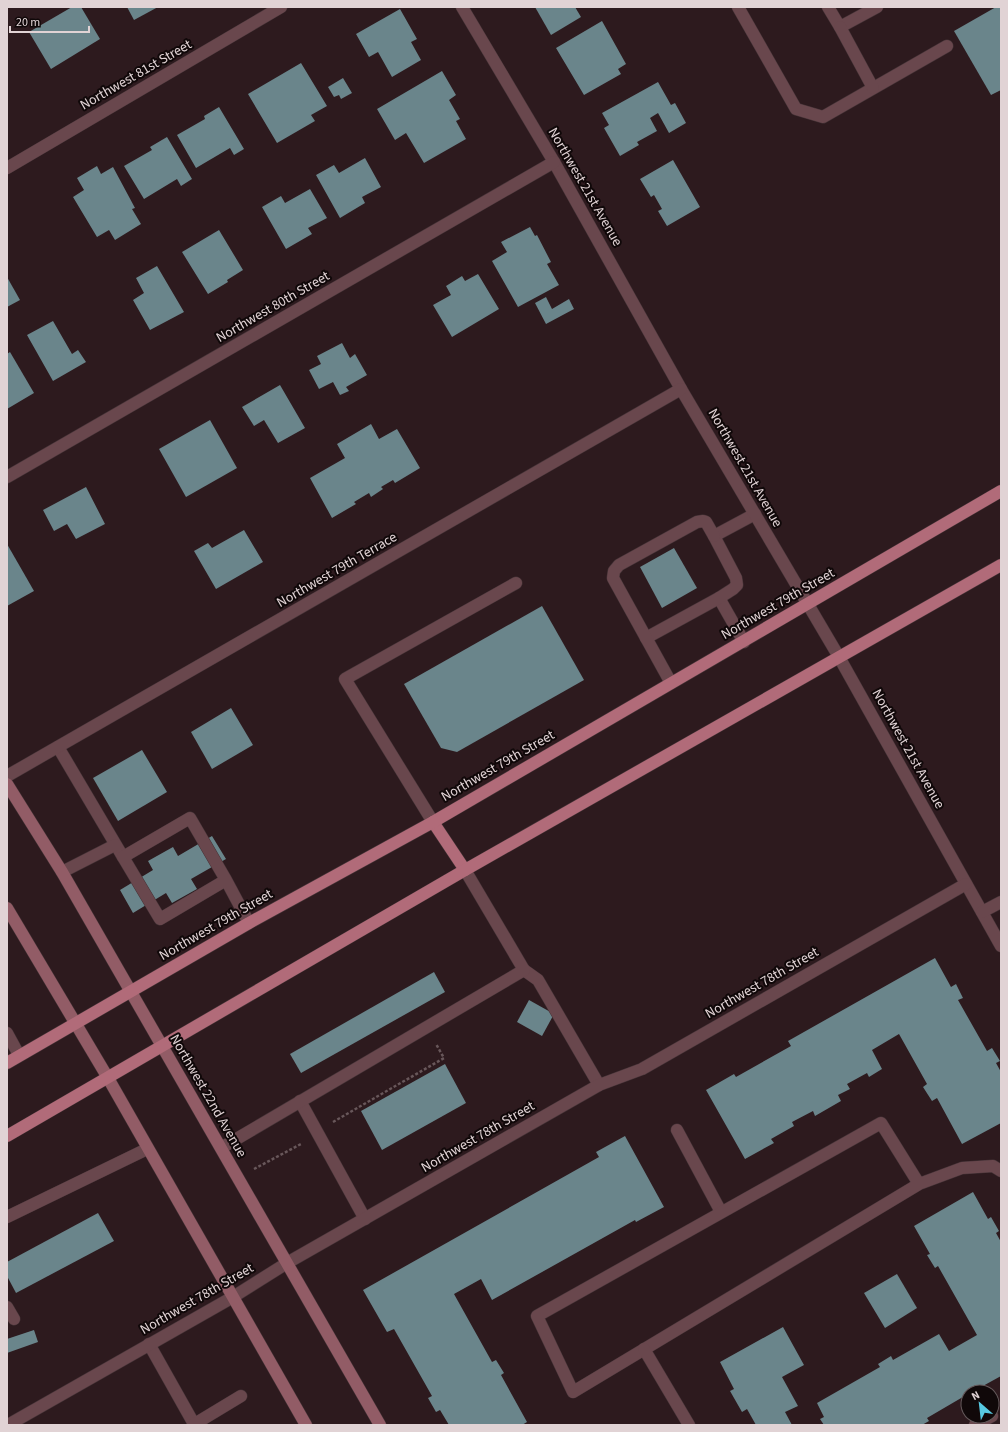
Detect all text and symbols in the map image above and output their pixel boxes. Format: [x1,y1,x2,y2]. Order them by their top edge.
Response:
scale bar [10,8,89,34]
text: 20 m [16,14,40,31]
street label: Northwest 81st Street [76,35,196,115]
street label: Northwest 21st Avenue [543,124,627,250]
street label: Northwest 80th Street [213,266,334,348]
street label: Northwest 21st Avenue [703,405,787,531]
street label: Northwest 79th Terrace [273,527,401,613]
street label: Northwest 79th Street [718,563,839,645]
street label: Northwest 21st Avenue [867,685,949,813]
street label: Northwest 79th Street [438,725,559,807]
street label: Northwest 79th Street [156,884,277,966]
street label: Northwest 78th Street [702,942,823,1024]
street label: Northwest 22nd Avenue [165,1031,251,1161]
street label: Northwest 78th Street [418,1096,539,1178]
street label: Northwest 78th Street [137,1258,258,1340]
north arrow [960,1384,1000,1424]
text: N [969,1387,982,1404]

